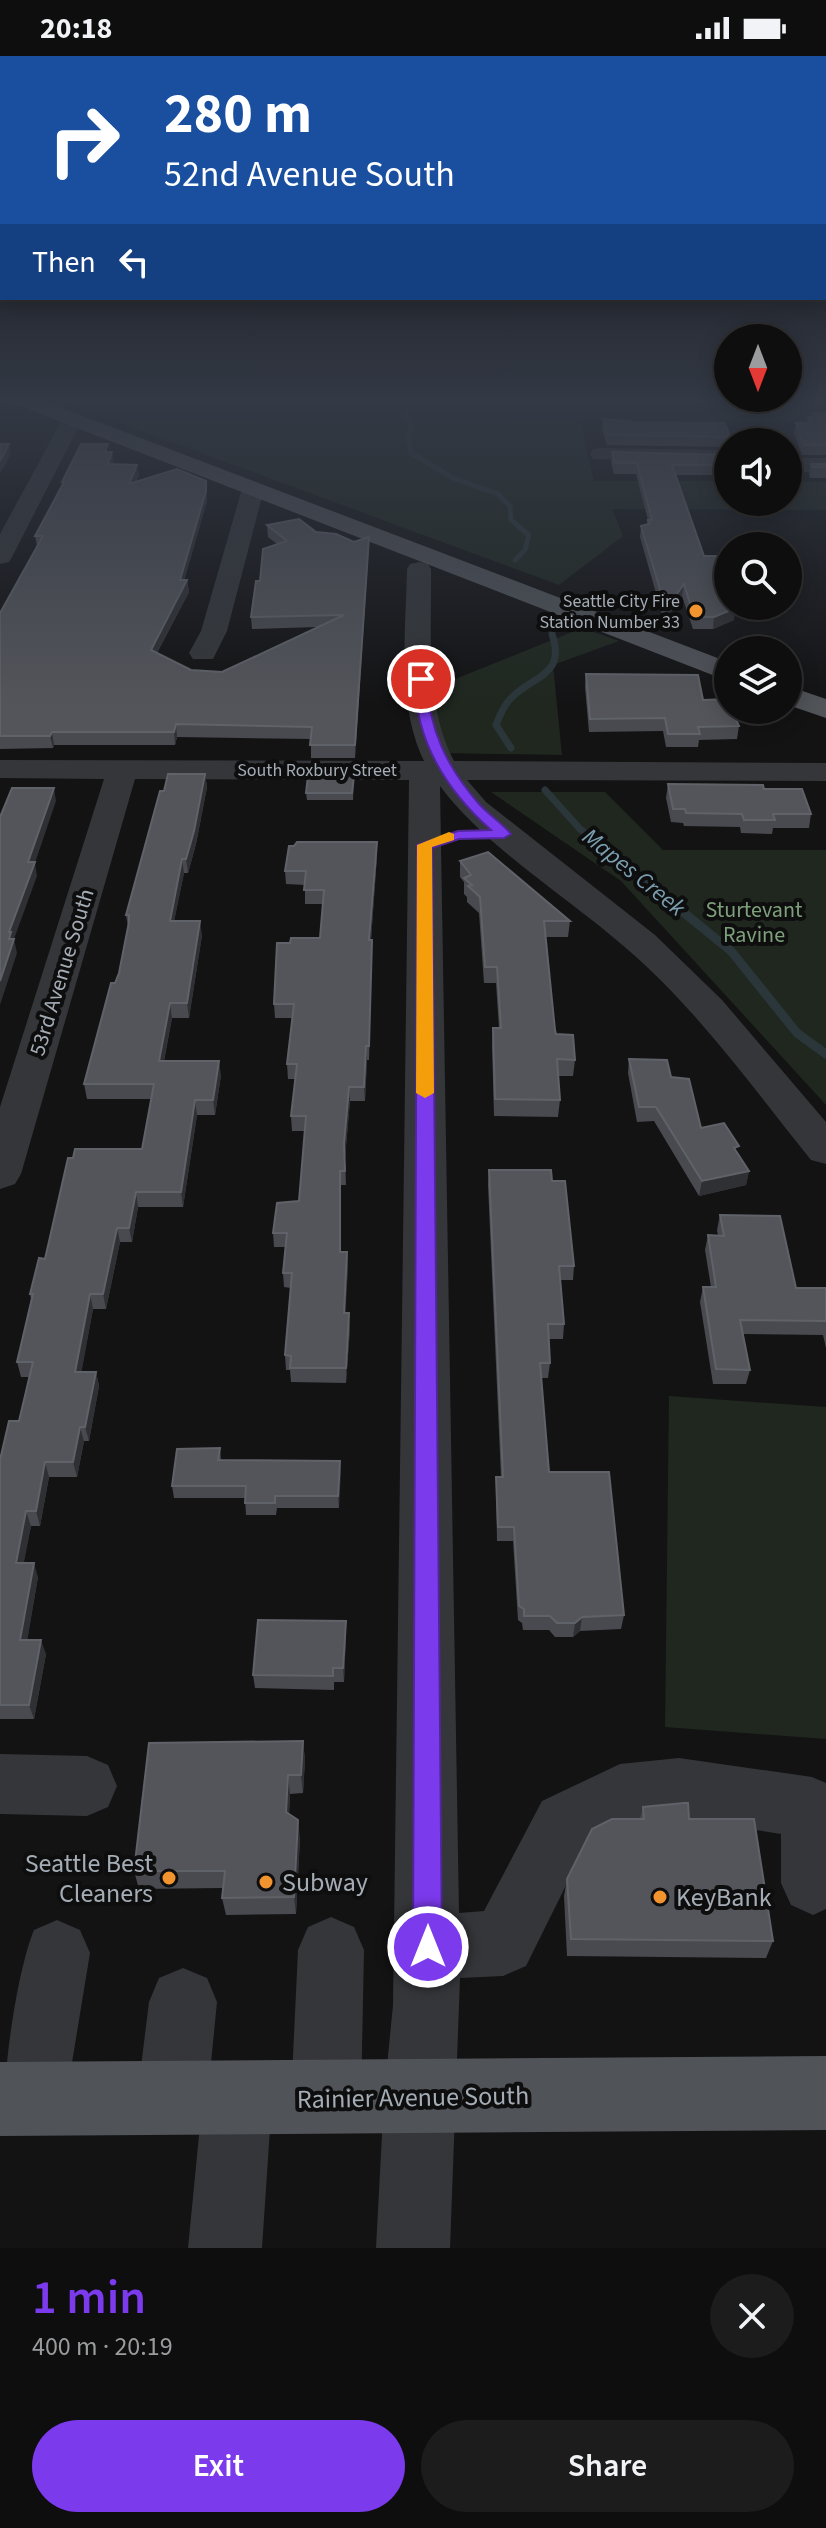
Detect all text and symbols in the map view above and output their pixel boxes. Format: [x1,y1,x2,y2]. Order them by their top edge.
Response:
text: 20:18 [40,7,112,50]
text: 280 m [164,75,312,154]
icon: right [32,88,136,192]
text: 52nd Avenue South [164,149,455,200]
icon: left [112,240,156,284]
text: Then [32,241,96,284]
north arrow [714,324,802,412]
map controls [714,324,802,724]
button: sound [714,428,802,516]
button: search [714,532,802,620]
place label: Seattle City Fire Station Number 33 [540,589,680,635]
marker: Seattle City Fire Station Number 33 [687,602,705,620]
button: layers [714,636,802,724]
pin [387,645,455,713]
icon: arrive [399,657,443,701]
street label: South Roxbury Street [237,758,397,783]
water label: Mapes Creek [574,820,693,925]
street label: 53rd Avenue South [21,885,103,1060]
park label: Sturtevant Ravine [706,894,803,951]
place label: Seattle Best Cleaners [25,1845,153,1912]
place label: Subway [282,1864,368,1901]
marker: Seattle Best Cleaners [160,1869,178,1887]
marker: Subway [257,1873,275,1891]
place label: KeyBank [676,1879,772,1916]
marker: KeyBank [651,1888,669,1906]
position arrow [386,1905,470,1989]
street label: Rainier Avenue South [297,2077,529,2118]
text: 1 min [32,2264,146,2332]
button: close [710,2274,794,2358]
text: 400 m · 20:19 [32,2328,173,2365]
button: Exit [32,2420,405,2512]
button: Share [421,2420,794,2512]

